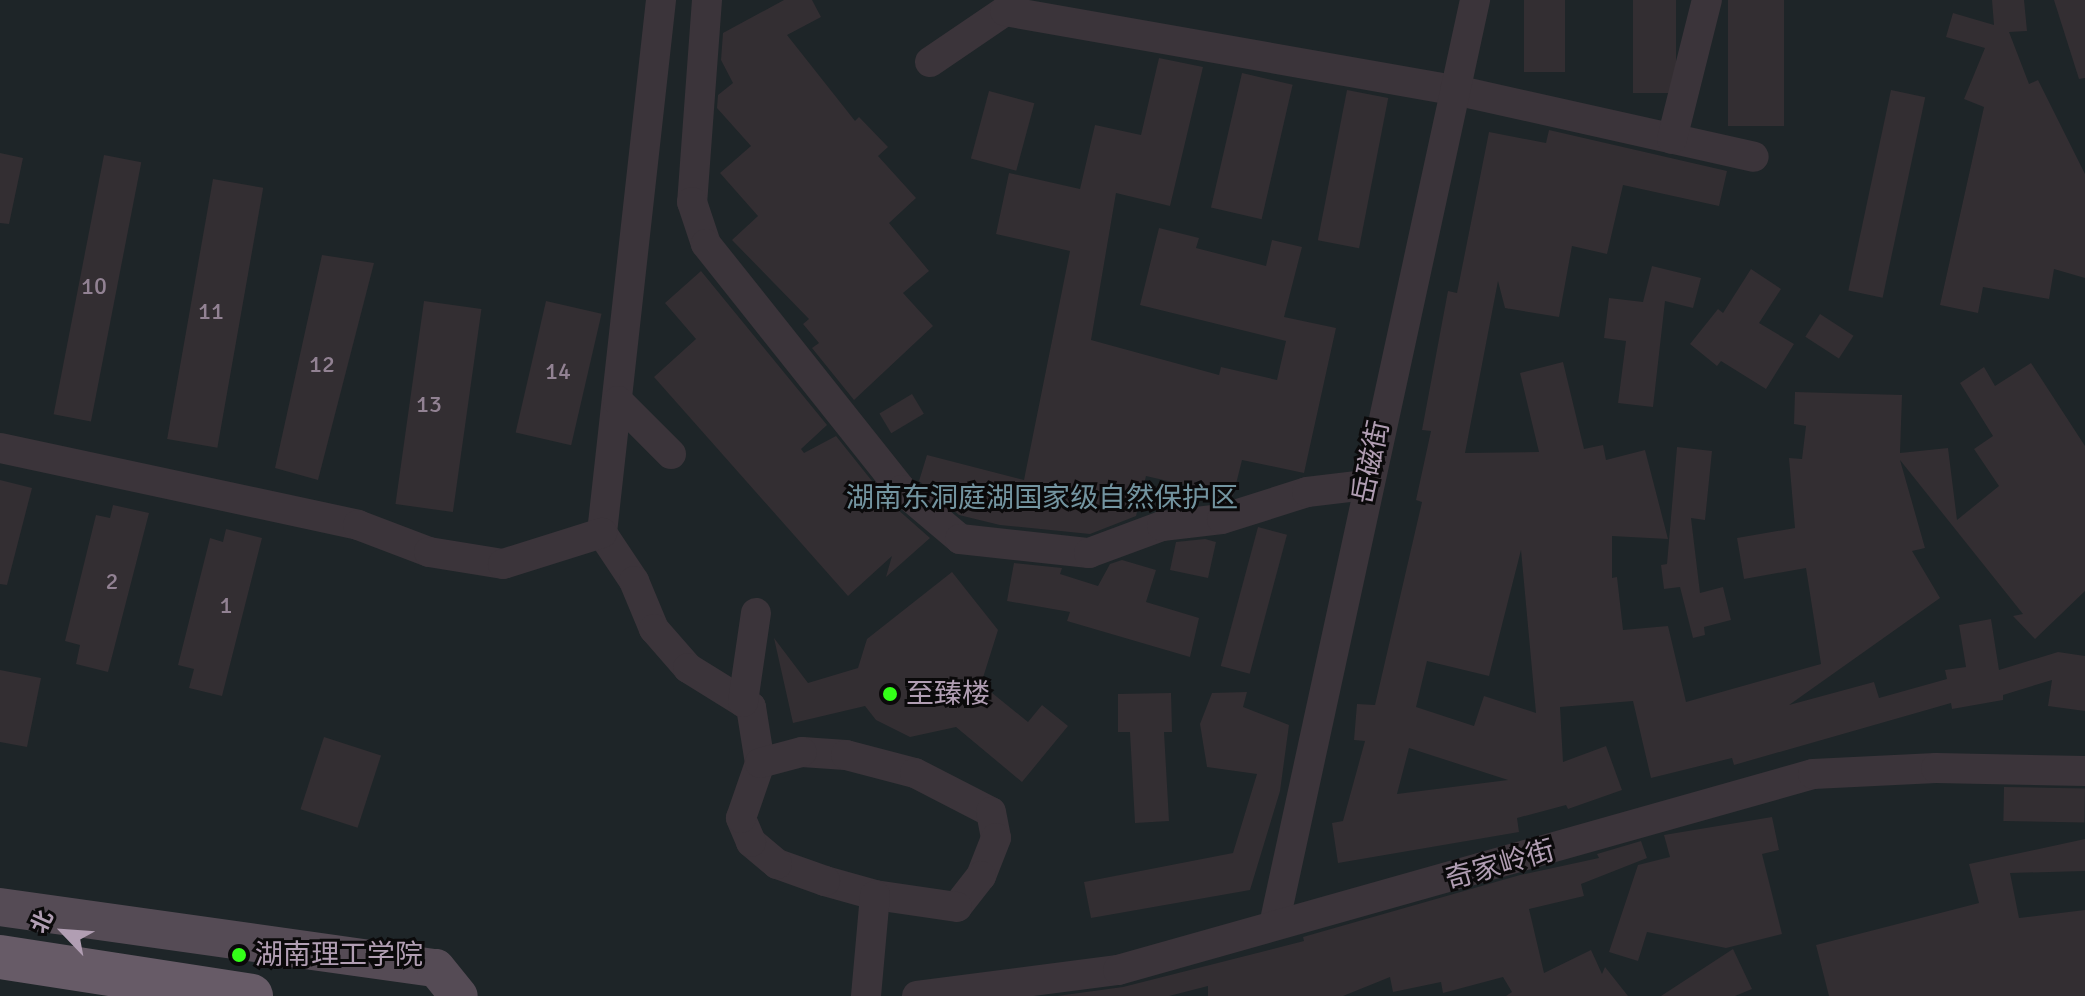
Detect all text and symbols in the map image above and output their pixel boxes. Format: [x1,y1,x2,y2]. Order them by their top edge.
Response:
house number: 10 [81,273,107,301]
house number: 11 [198,298,224,326]
house number: 12 [309,351,335,379]
house number: 14 [545,358,571,386]
house number: 13 [416,391,442,419]
street label: 岳磁街 [1346,417,1396,507]
park label: 湖南东洞庭湖国家级自然保护区 [846,481,1238,515]
house number: 2 [106,568,118,596]
house number: 1 [220,592,232,620]
place label: 至臻楼 [906,677,990,711]
marker: 至臻楼 [881,685,899,703]
street label: 奇家岭街 [1442,833,1558,897]
north arrow [24,892,104,972]
text: 北 [25,906,59,937]
place label: 湖南理工学院 [255,938,423,972]
marker: 湖南理工学院 [230,946,248,964]

